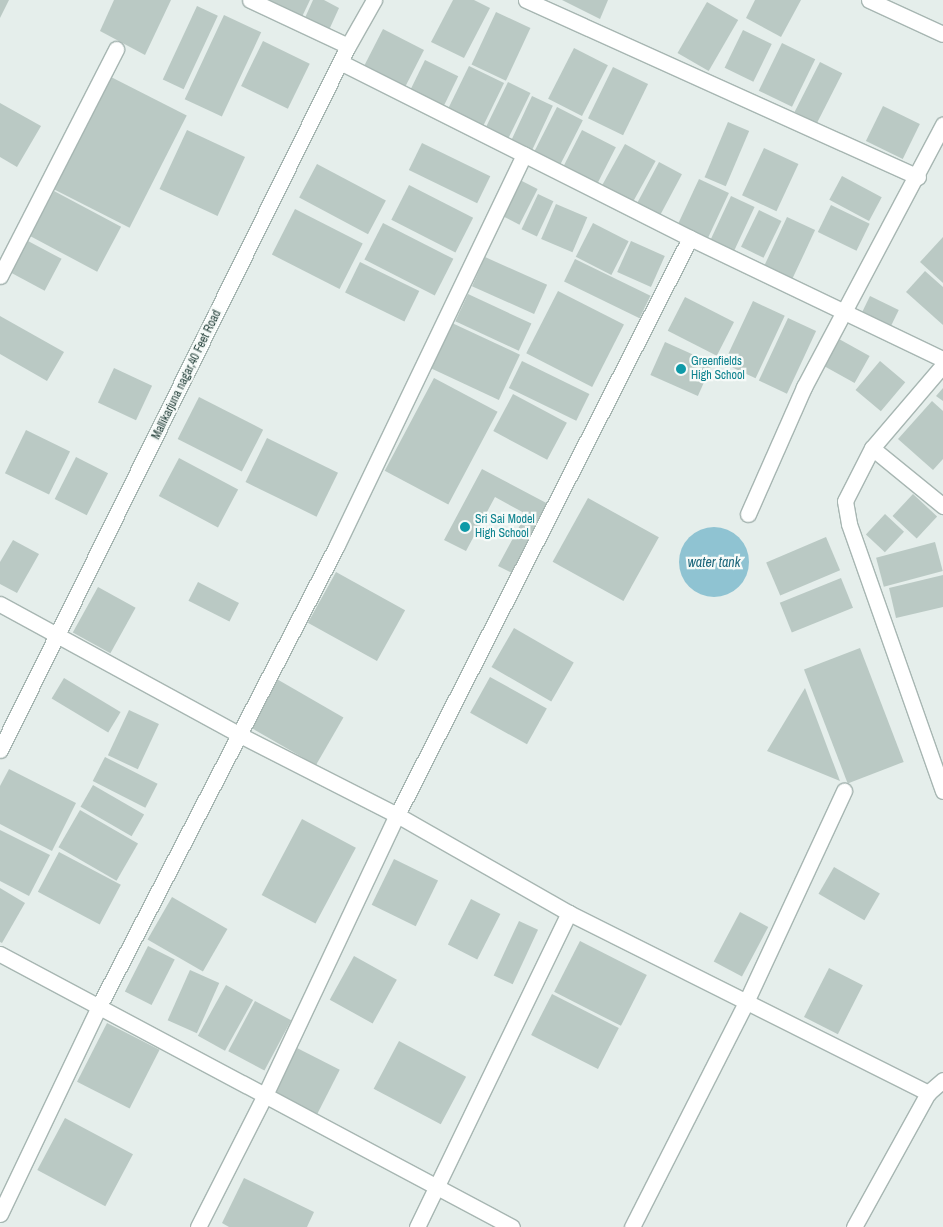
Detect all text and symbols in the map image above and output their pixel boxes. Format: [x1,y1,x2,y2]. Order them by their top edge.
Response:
street label: Mallikarjuna nagar,40 Feet Road [149,308,225,442]
place label: Greenfields High School [691,355,745,383]
marker: Greenfields High School [675,363,687,375]
place label: Sri Sai Model High School [475,513,535,541]
marker: Sri Sai Model High School [459,521,471,533]
water label: water tank [688,554,740,570]

